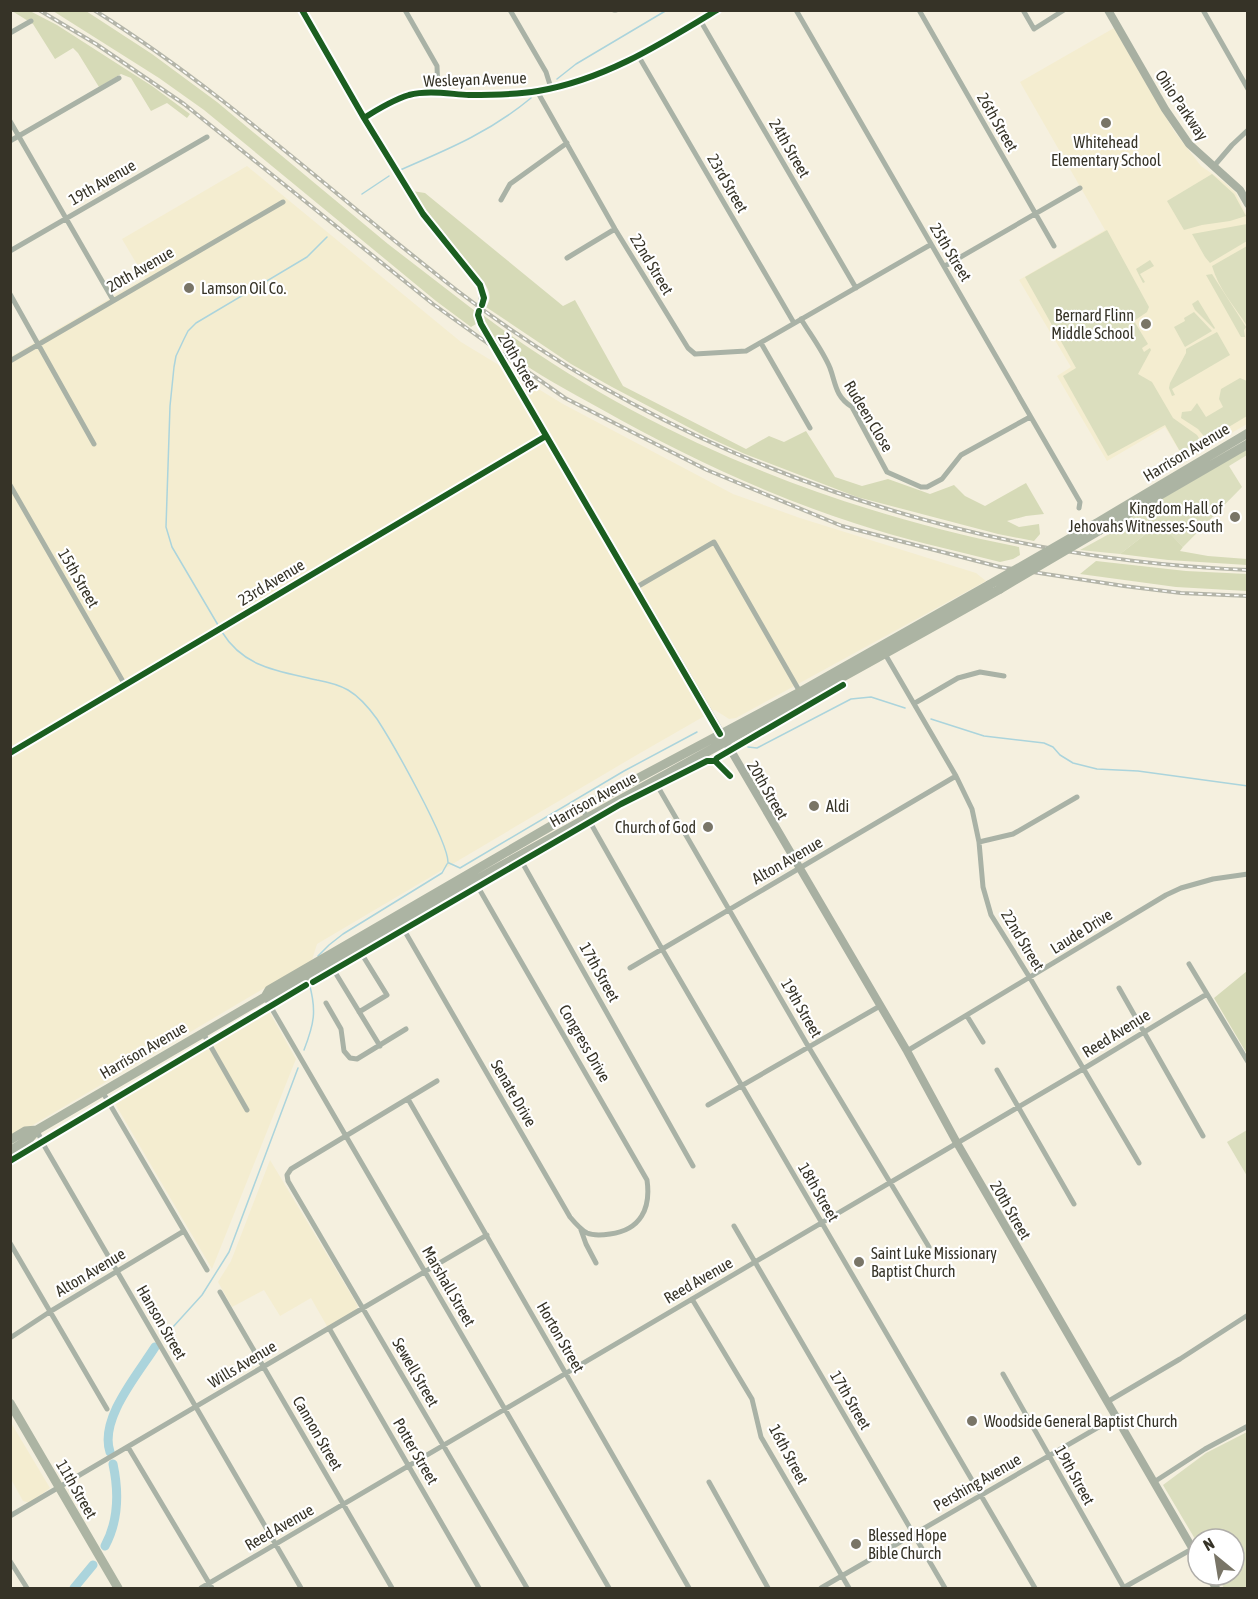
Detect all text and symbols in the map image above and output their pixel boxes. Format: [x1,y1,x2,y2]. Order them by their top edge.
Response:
street label: Ohio Parkway [1151,67,1212,144]
street label: Wesleyan Avenue [423,68,527,91]
street label: 26th Street [974,89,1022,155]
street label: 24th Street [766,115,814,181]
marker: Whitehead Elementary School [1099,116,1113,130]
place label: Whitehead Elementary School [1051,133,1162,170]
street label: 23rd Street [704,151,752,216]
street label: 19th Avenue [66,156,138,208]
street label: 25th Street [927,220,976,285]
street label: 22nd Street [627,230,677,298]
street label: 20th Avenue [104,243,176,295]
place label: Lamson Oil Co. [201,279,286,297]
marker: Lamson Oil Co. [182,281,196,295]
place label: Bernard Flinn Middle School [1051,306,1135,342]
marker: Bernard Flinn Middle School [1139,317,1153,331]
street label: 20th Street [495,329,543,395]
street label: Rudeen Close [841,377,897,455]
street label: Harrison Avenue [1140,419,1232,485]
place label: Kingdom Hall of Jehovahs Witnesses-South [1069,499,1224,535]
marker: Kingdom Hall of Jehovahs Witnesses-South [1228,510,1242,524]
street label: 15th Street [55,545,103,611]
street label: 23rd Avenue [235,555,307,609]
street label: 20th Street [744,757,792,823]
street label: Harrison Avenue [546,768,640,830]
place label: Aldi [826,797,849,815]
marker: Aldi [807,799,821,813]
place label: Church of God [615,818,696,836]
marker: Church of God [701,820,715,834]
street label: Alton Avenue [749,833,825,887]
street label: Laude Drive [1047,905,1115,957]
street label: 22nd Street [998,906,1048,974]
street label: 17th Street [576,939,624,1005]
street label: 19th Street [778,975,826,1041]
street label: Congress Drive [555,1001,614,1085]
street label: Reed Avenue [1079,1005,1153,1061]
street label: Harrison Avenue [96,1018,190,1082]
street label: Senate Drive [488,1056,540,1130]
street label: 18th Street [795,1159,843,1225]
street label: 20th Street [987,1177,1035,1243]
street label: Marshall Street [419,1243,479,1330]
street label: Alton Avenue [52,1244,128,1300]
place label: Saint Luke Missionary Baptist Church [871,1244,997,1281]
street label: Reed Avenue [660,1253,736,1307]
marker: Saint Luke Missionary Baptist Church [852,1255,866,1269]
street label: Hanson Street [134,1282,191,1363]
street label: Horton Street [534,1299,589,1376]
street label: Sewell Street [389,1334,443,1410]
street label: Wills Avenue [205,1337,279,1391]
street label: 17th Street [827,1367,875,1433]
street label: Cannon Street [290,1393,347,1474]
place label: Woodside General Baptist Church [984,1412,1178,1431]
marker: Woodside General Baptist Church [965,1414,979,1428]
street label: Potter Street [390,1415,442,1488]
street label: 16th Street [766,1421,812,1487]
street label: 19th Street [1051,1442,1099,1508]
street label: Pershing Avenue [930,1450,1024,1515]
street label: 11th Street [53,1456,101,1522]
street label: Reed Avenue [241,1500,317,1554]
place label: Blessed Hope Bible Church [868,1526,947,1562]
north arrow [1186,1527,1246,1587]
text: N [1200,1534,1217,1554]
marker: Blessed Hope Bible Church [849,1537,863,1551]

